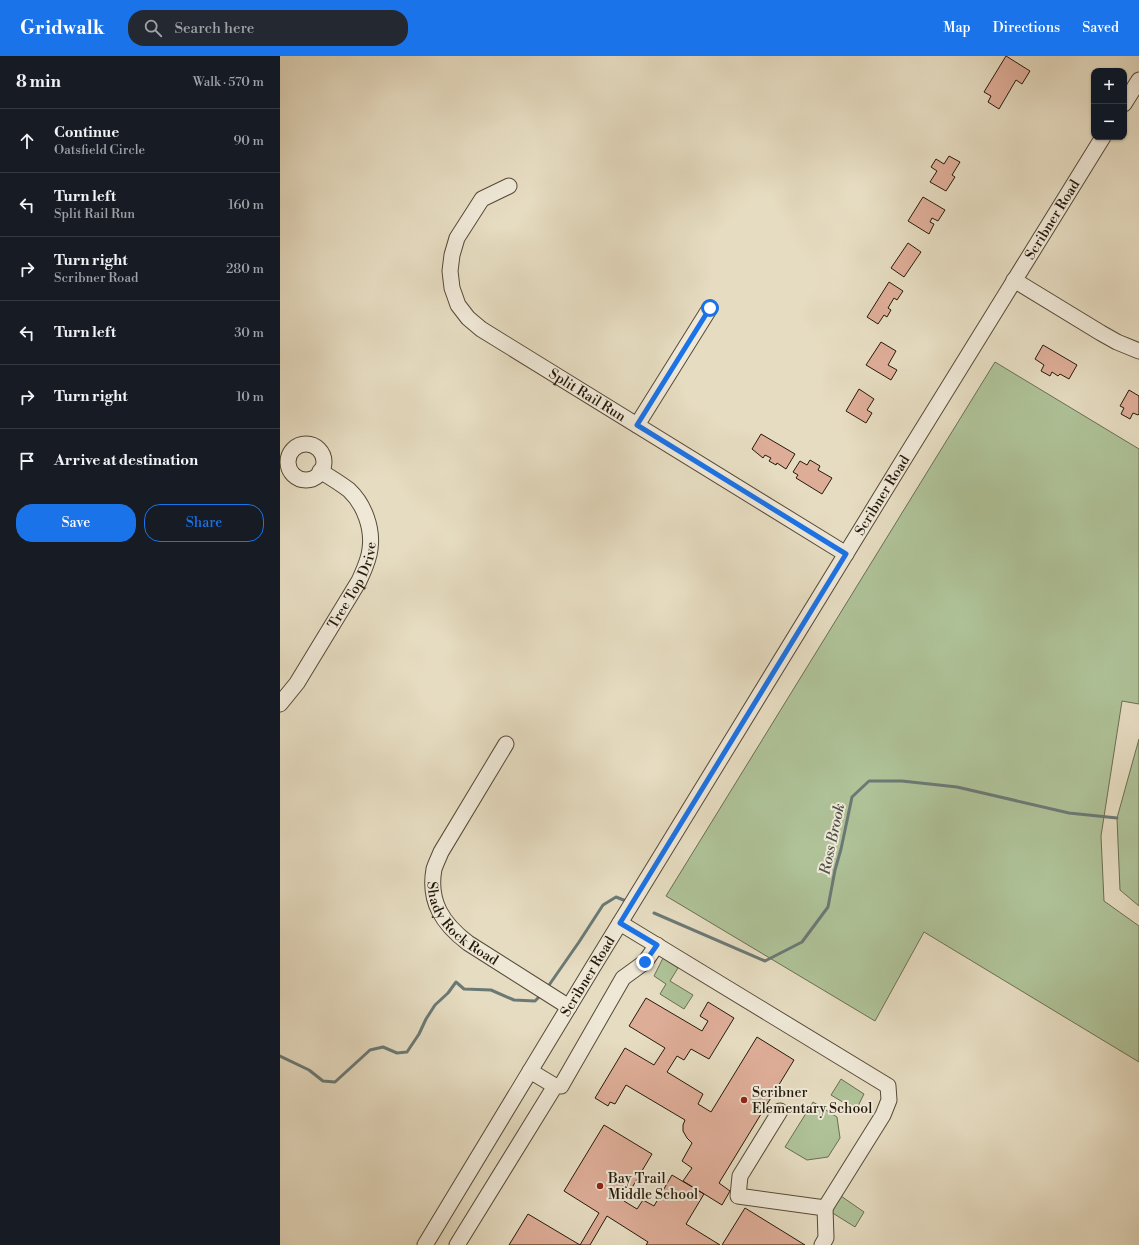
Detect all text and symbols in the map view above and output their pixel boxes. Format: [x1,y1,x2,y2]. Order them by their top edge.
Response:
search box [128,10,408,46]
text: Gridwalk [20,16,104,40]
icon: search [142,17,164,39]
text: Search here [174,19,254,38]
text: Map [943,19,971,37]
text: Directions [993,19,1060,37]
text: Saved [1082,19,1119,37]
map controls [1091,68,1127,140]
button: + [1091,68,1127,104]
text: 8 min [16,71,61,93]
text: Walk · 570 m [193,74,264,90]
button: − [1091,104,1127,140]
text: Continue [54,123,119,142]
icon: ahead [16,130,38,152]
text: 90 m [233,133,264,149]
text: Oatsfield Circle [54,142,145,158]
street label: Scribner Road [1021,176,1084,263]
text: Turn left [54,187,116,206]
icon: left [16,194,38,216]
text: 160 m [228,197,264,213]
text: Split Rail Run [54,206,135,222]
text: Turn right [54,251,128,270]
icon: right [16,258,38,280]
text: 280 m [226,261,264,277]
text: Scribner Road [54,270,138,286]
route start [701,299,719,317]
icon: left [16,322,38,344]
text: Turn left [54,323,116,342]
text: 30 m [234,325,264,341]
street label: Split Rail Run [545,365,630,427]
icon: right [16,386,38,408]
text: Turn right [54,387,128,406]
text: 10 m [236,389,264,405]
icon: arrive [16,450,38,472]
text: Arrive at destination [54,451,198,470]
street label: Scribner Road [851,452,914,539]
button: Save [16,504,136,542]
button: Share [144,504,264,542]
street label: Tree Top Drive [324,541,381,632]
water label: Ross Brook [815,802,849,877]
street label: Shady Rock Road [423,881,501,970]
street label: Scribner Road [557,933,620,1020]
route end [636,953,654,971]
place label: Scribner Elementary School [752,1084,872,1118]
marker: Scribner Elementary School [739,1095,749,1105]
place label: Bay Trail Middle School [607,1170,698,1204]
marker: Bay Trail Middle School [595,1181,605,1191]

